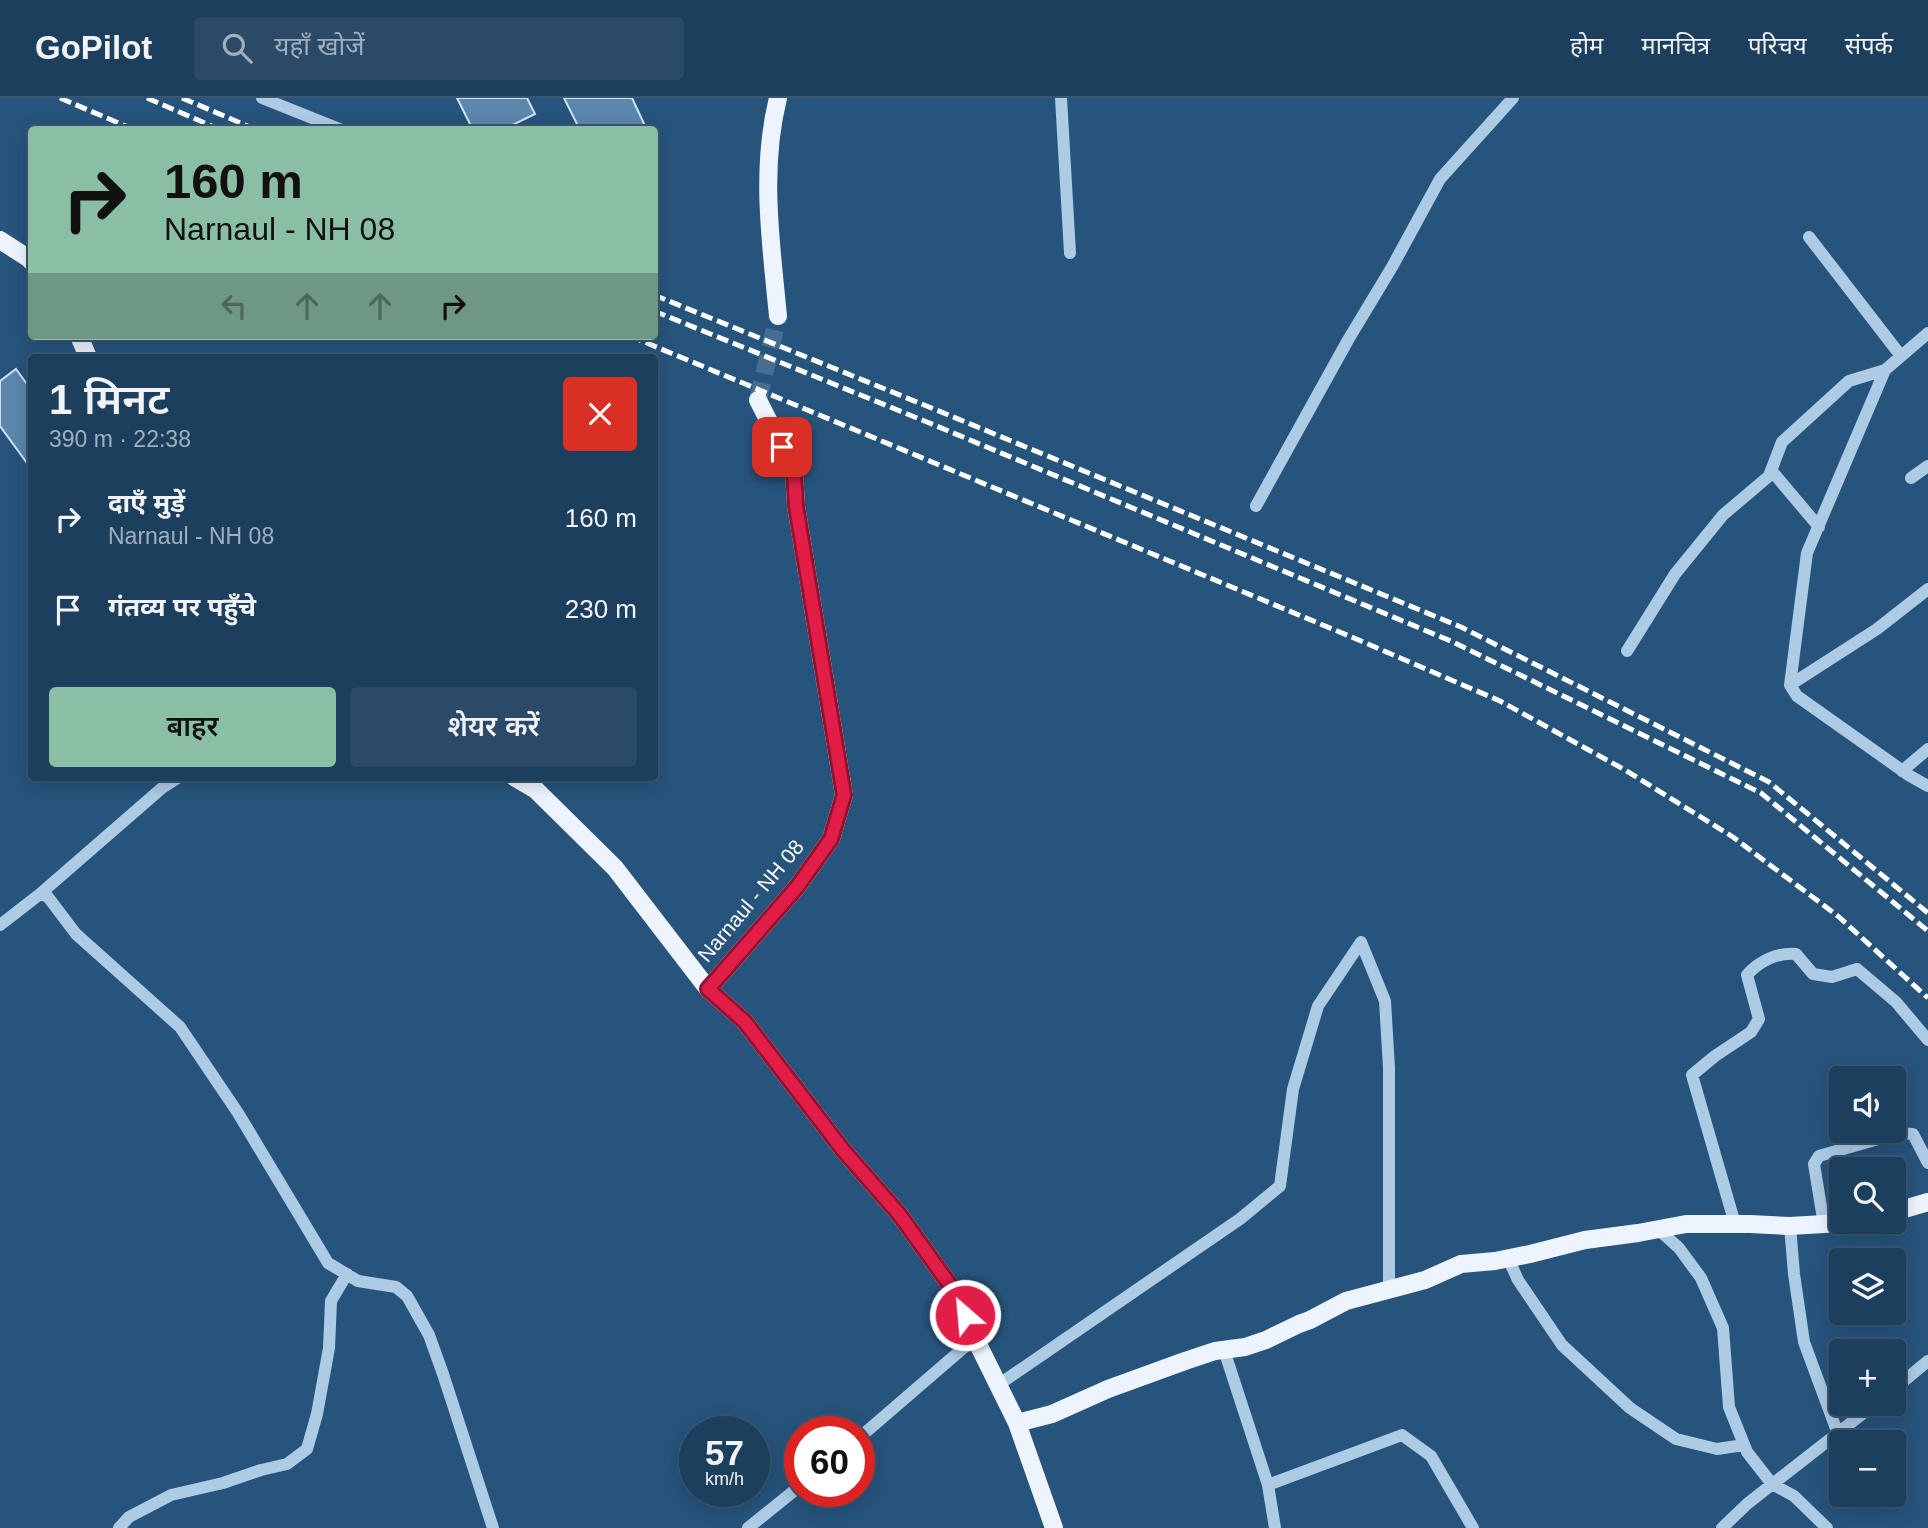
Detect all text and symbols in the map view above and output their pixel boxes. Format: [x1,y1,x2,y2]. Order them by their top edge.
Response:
search box [194,17,684,80]
text: GoPilot [35,29,152,66]
icon: search [218,29,256,67]
text: यहाँ खोजें [274,31,364,61]
text: होम [1570,32,1603,59]
text: मानचित्र [1641,32,1710,59]
text: परिचय [1748,32,1807,59]
text: संपर्क [1845,32,1893,59]
icon: right [49,154,140,245]
text: 160 m [164,154,303,208]
text: Narnaul - NH 08 [164,211,395,247]
icon: left [215,287,253,325]
icon: ahead [288,287,326,325]
icon: ahead [361,287,399,325]
icon: right [434,287,472,325]
text: 1 मिनट [49,376,169,423]
button: close [563,377,637,451]
pin [752,417,812,477]
text: 390 m · 22:38 [49,426,191,452]
icon: arrive [763,428,801,466]
text: दाएँ मुड़ें [108,488,185,518]
icon: right [49,500,87,538]
text: 160 m [565,503,637,533]
text: Narnaul - NH 08 [108,523,274,549]
icon: arrive [49,591,87,629]
text: गंतव्य पर पहुँचे [108,592,256,622]
text: 230 m [565,594,637,624]
button: बाहर [49,687,336,767]
button: शेयर करें [350,687,637,767]
street label: Narnaul - NH 08 [693,835,808,966]
map controls [1829,1066,1906,1507]
button: sound [1829,1066,1906,1143]
button: search [1829,1157,1906,1234]
button: layers [1829,1248,1906,1325]
position arrow [928,1278,1002,1352]
button: + [1829,1339,1906,1416]
speed limit sign: 60 [784,1416,875,1507]
button: − [1829,1430,1906,1507]
text: 57 [705,1433,744,1472]
text: km/h [705,1469,744,1489]

